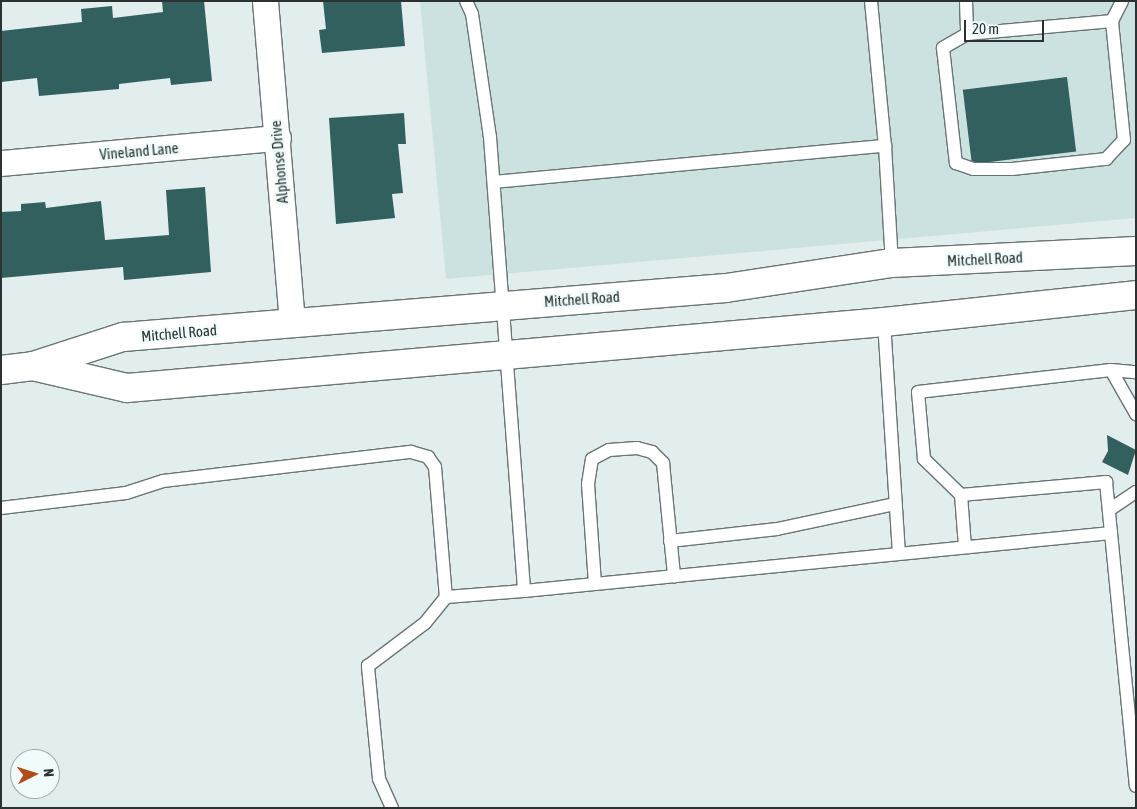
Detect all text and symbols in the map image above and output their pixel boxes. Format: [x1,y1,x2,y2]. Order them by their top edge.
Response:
scale bar [967,10,1047,42]
text: 20 m [972,20,999,37]
street label: Alphonse Drive [266,120,292,204]
street label: Vineland Lane [99,139,179,163]
street label: Mitchell Road [947,248,1023,270]
street label: Mitchell Road [543,287,621,311]
street label: Mitchell Road [140,321,218,345]
north arrow [10,749,60,799]
text: N [41,768,57,778]

